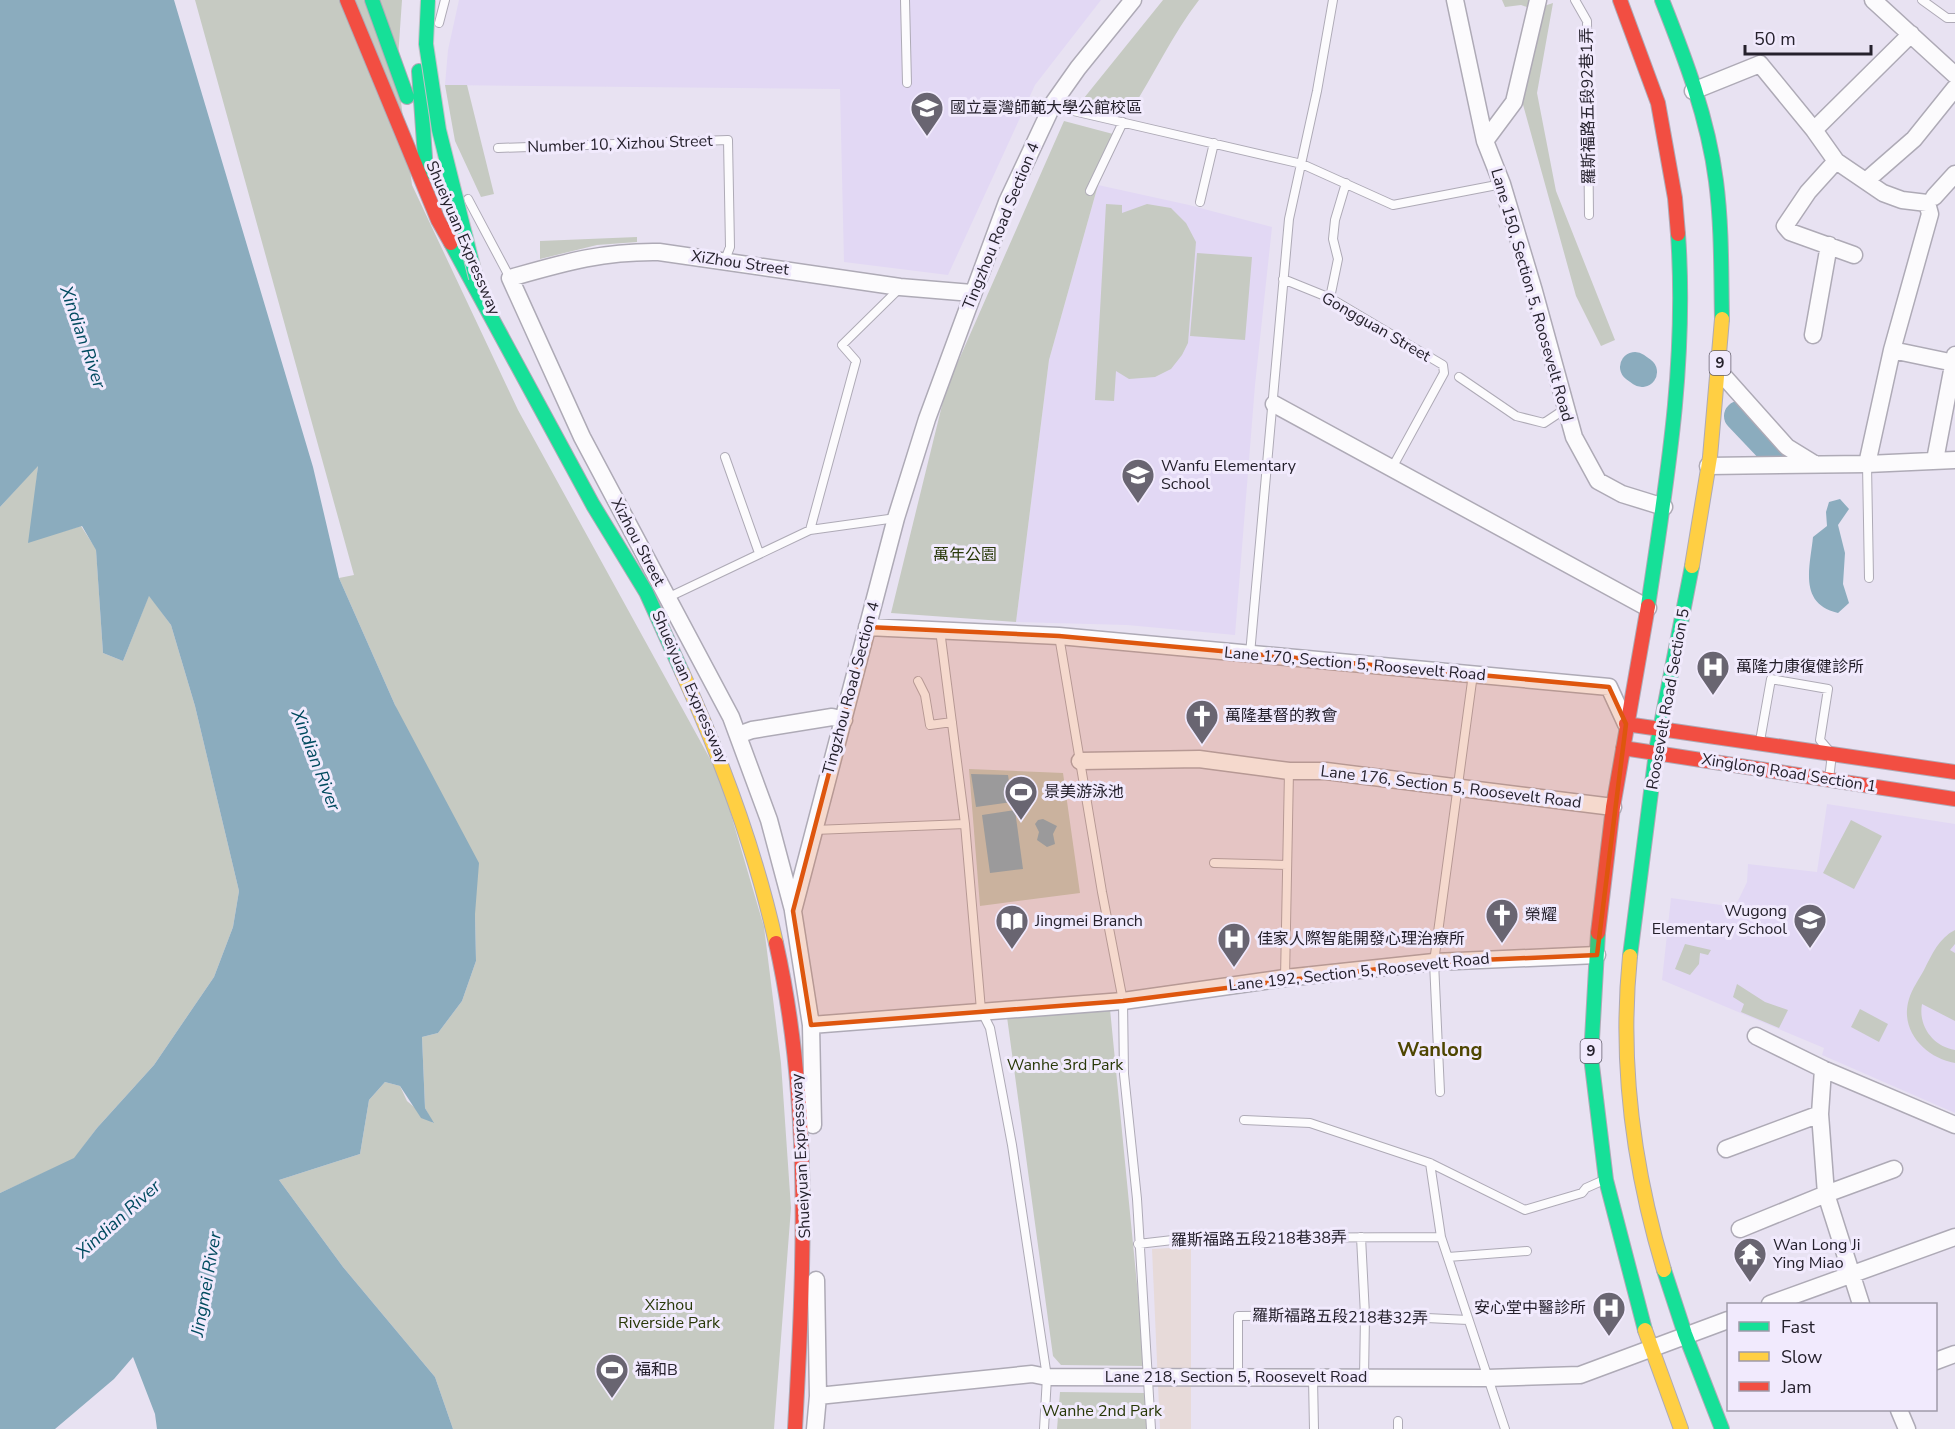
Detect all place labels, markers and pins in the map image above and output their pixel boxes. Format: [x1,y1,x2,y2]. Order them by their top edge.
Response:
school or university icon: 國立臺灣師範大學公館校區 [909,90,945,137]
place label: 國立臺灣師範大學公館校區 [950,97,1142,119]
place label: Wanfu Elementary School [1161,455,1297,495]
school or university icon: Wanfu Elementary School [1120,457,1156,504]
hospital icon: 萬隆力康復健診所 [1695,649,1731,696]
place label: 萬隆力康復健診所 [1736,656,1864,678]
church icon: 萬隆基督的教會 [1184,698,1220,745]
place label: 萬隆基督的教會 [1225,705,1337,727]
sports icon: 景美游泳池 [1003,774,1039,821]
place label: 景美游泳池 [1044,781,1124,803]
church icon: 榮耀 [1484,897,1520,944]
place label: Wugong Elementary School [1652,900,1787,940]
school or university icon: Wugong Elementary School [1792,902,1828,949]
library icon: Jingmei Branch [994,903,1030,950]
place label: 榮耀 [1525,904,1557,926]
place label: Jingmei Branch [1034,910,1143,932]
hospital icon: 佳家人際智能開發心理治療所 [1216,921,1252,968]
place label: 佳家人際智能開發心理治療所 [1257,928,1465,950]
place label: Wan Long Ji Ying Miao [1772,1234,1860,1274]
temple icon: Wan Long Ji Ying Miao [1732,1236,1768,1283]
hospital icon: 安心堂中醫診所 [1591,1290,1627,1337]
place label: 安心堂中醫診所 [1474,1297,1586,1319]
sports icon: 福和B [594,1352,630,1399]
place label: 福和B [635,1359,678,1381]

